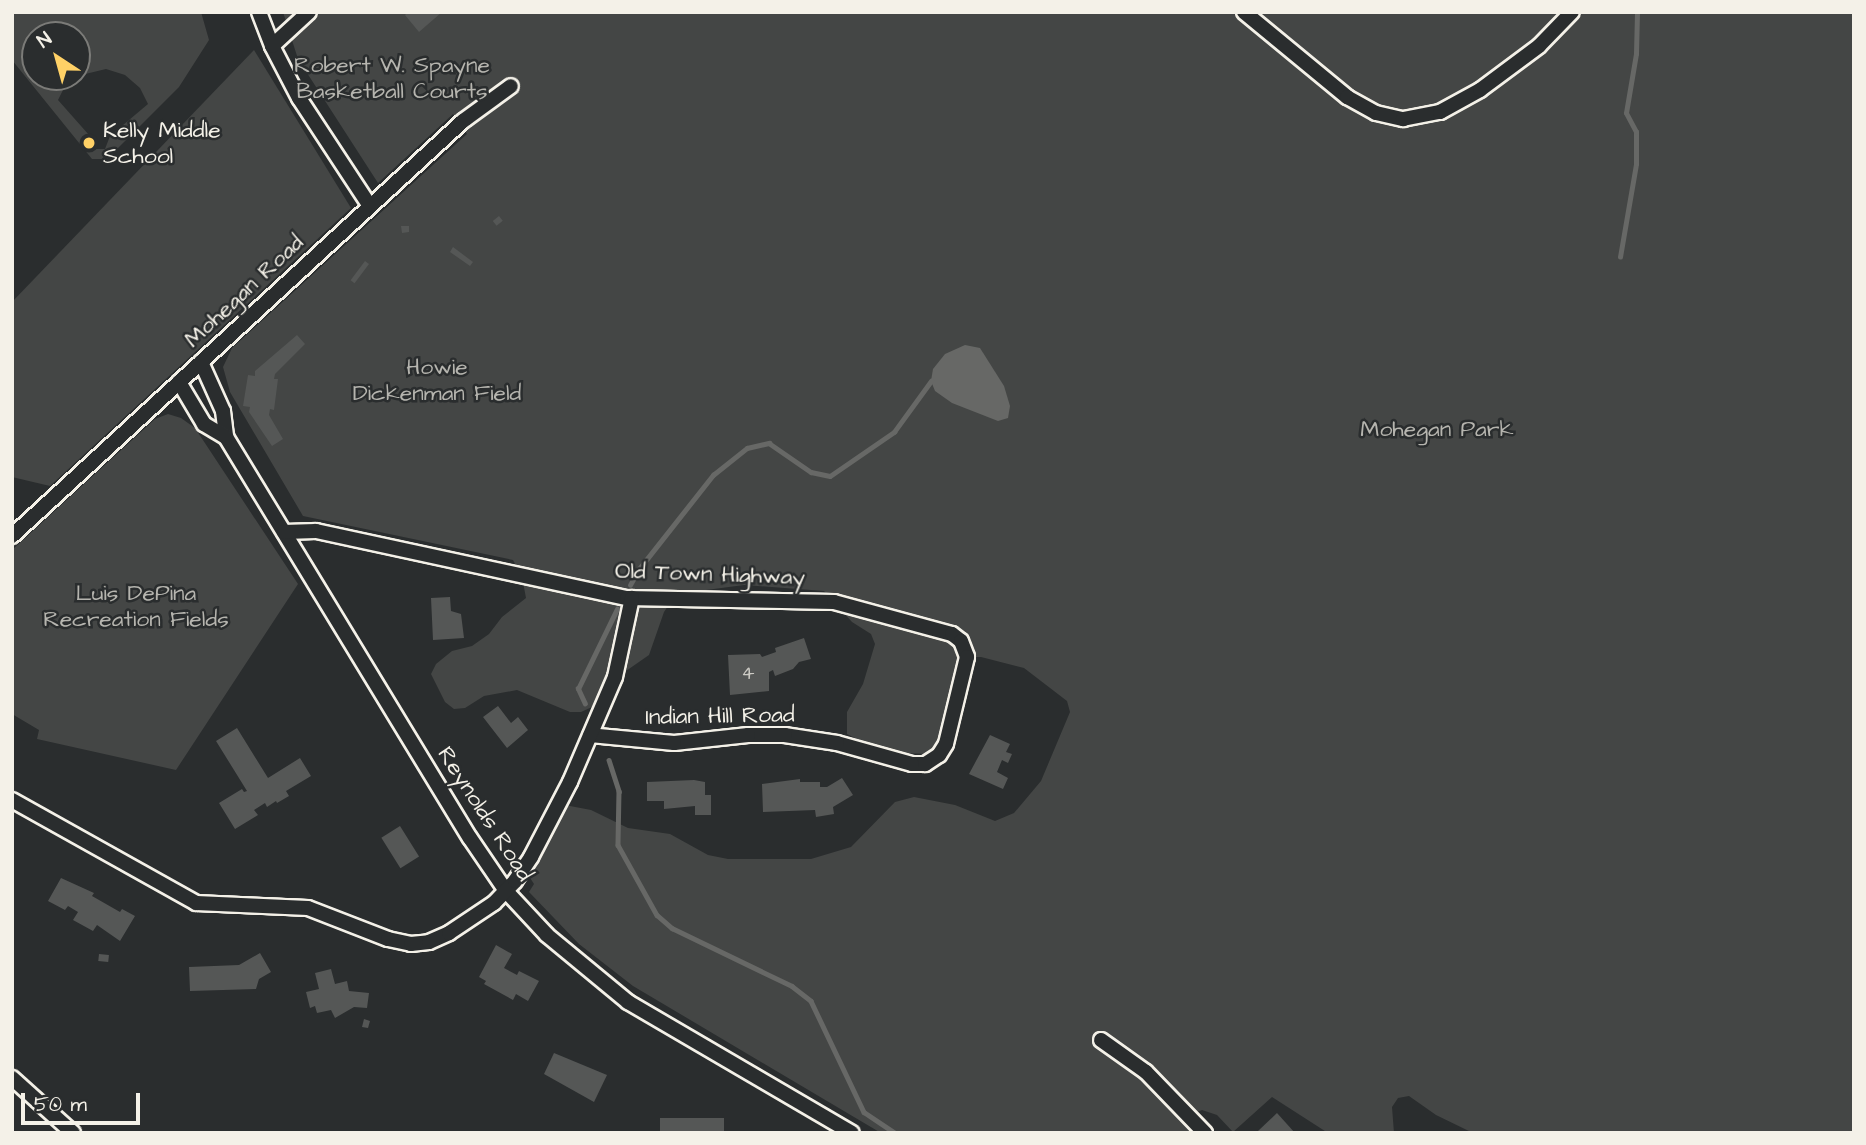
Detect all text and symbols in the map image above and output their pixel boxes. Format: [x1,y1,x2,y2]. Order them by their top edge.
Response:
north arrow [21,21,91,91]
text: N [32,26,57,55]
park label: Robert W. Spayne Basketball Courts [294,51,490,105]
place label: Kelly Middle School [103,116,221,170]
marker: Kelly Middle School [81,135,97,151]
street label: Mohegan Road [179,229,309,353]
park label: Howie Dickenman Field [353,353,521,407]
park label: Mohegan Park [1360,415,1514,443]
street label: Old Town Highway [614,557,806,591]
park label: Luis DePina Recreation Fields [43,579,229,633]
house number: 4 [742,663,754,685]
street label: Indian Hill Road [645,701,795,731]
street label: Reynolds Road [431,742,539,886]
scale bar [24,1078,144,1122]
text: 50 m [34,1090,87,1119]

